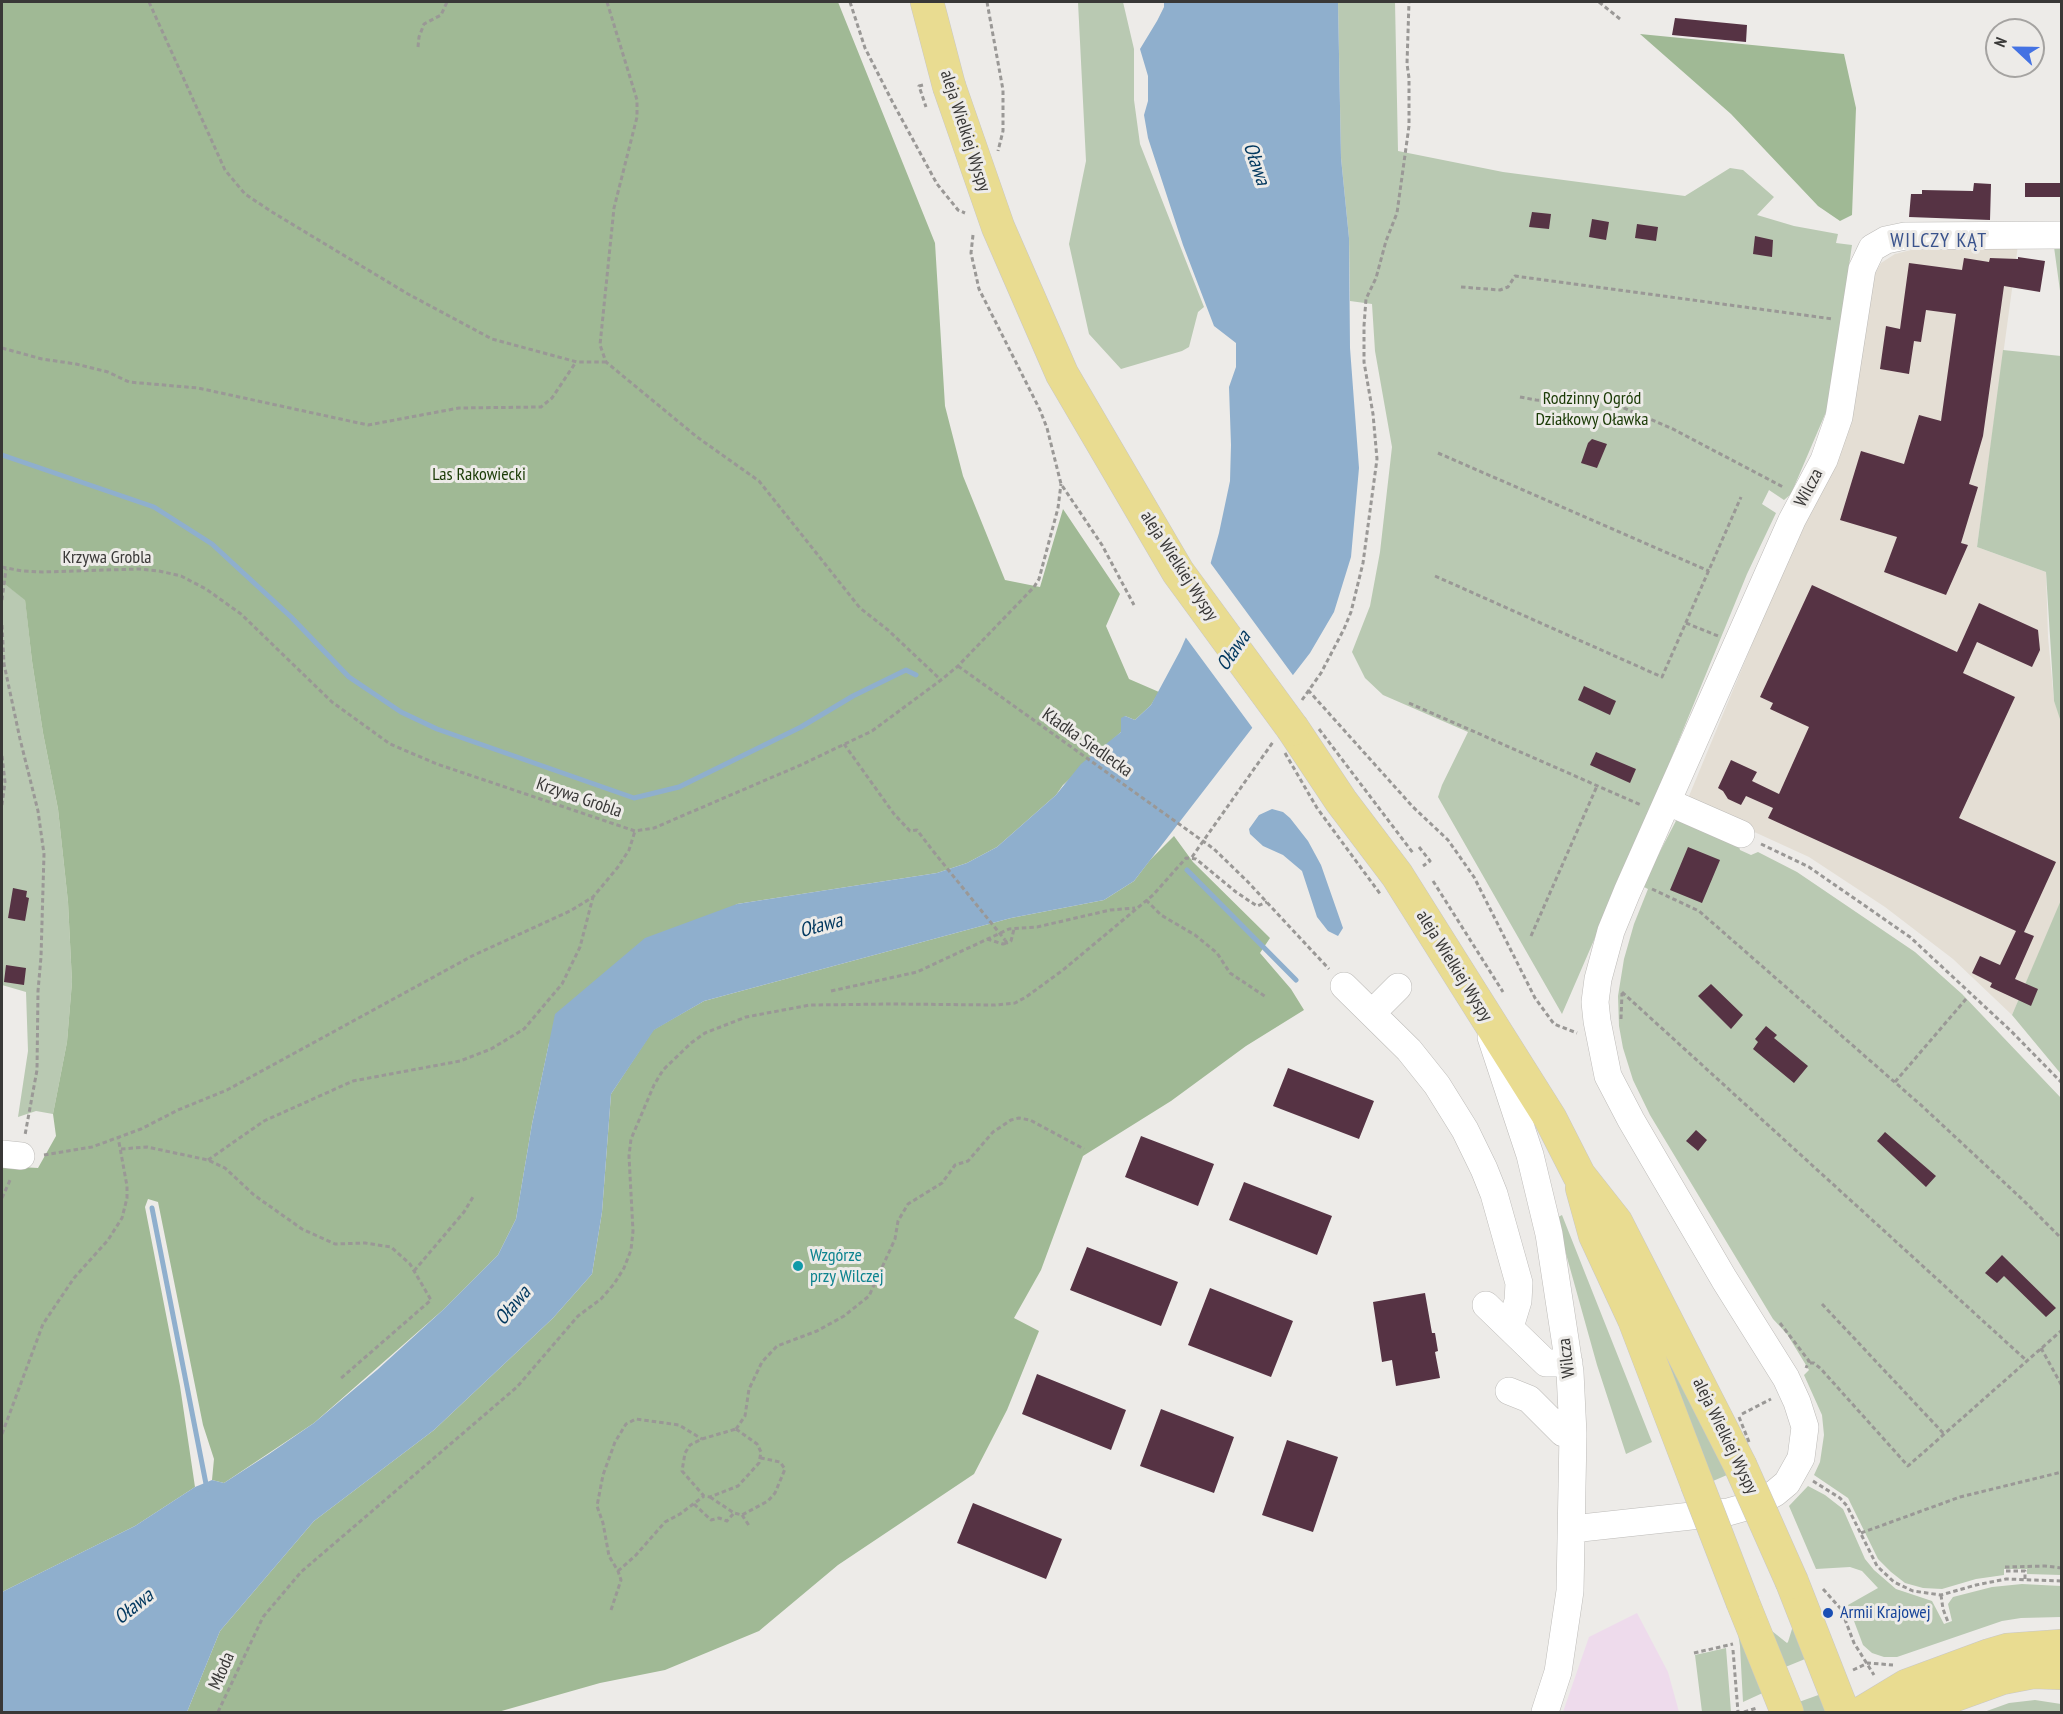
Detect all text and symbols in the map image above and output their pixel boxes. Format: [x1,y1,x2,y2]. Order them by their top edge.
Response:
north arrow [1985,18,2045,78]
text: N [1989,34,2011,50]
street label: aleja Wielkiej Wyspy [935,68,995,194]
water label: Oława [1238,140,1274,188]
district label: WILCZY KĄT [1890,229,1988,253]
park label: Rodzinny Ogród Działkowy Oławka [1536,388,1648,430]
park label: Las Rakowiecki [432,464,526,486]
street label: Wilcza [1790,465,1828,511]
street label: aleja Wielkiej Wyspy [1135,507,1223,625]
street label: Krzywa Grobla [62,547,152,569]
water label: Oława [1212,626,1256,676]
street label: Kładka Siedlecka [1038,704,1136,782]
street label: Krzywa Grobla [533,773,625,823]
street label: aleja Wielkiej Wyspy [1411,907,1497,1025]
water label: Oława [797,909,845,943]
place label: Wzgórze przy Wilczej [810,1245,884,1288]
marker: Wzgórze przy Wilczej [791,1259,805,1273]
water label: Oława [490,1282,536,1330]
street label: Wilcza [1554,1337,1580,1379]
street label: aleja Wielkiej Wyspy [1688,1374,1762,1498]
water label: Oława [109,1584,159,1630]
place label: Armii Krajowej [1840,1602,1931,1624]
marker: Armii Krajowej [1821,1606,1835,1620]
street label: Młoda [204,1649,240,1693]

